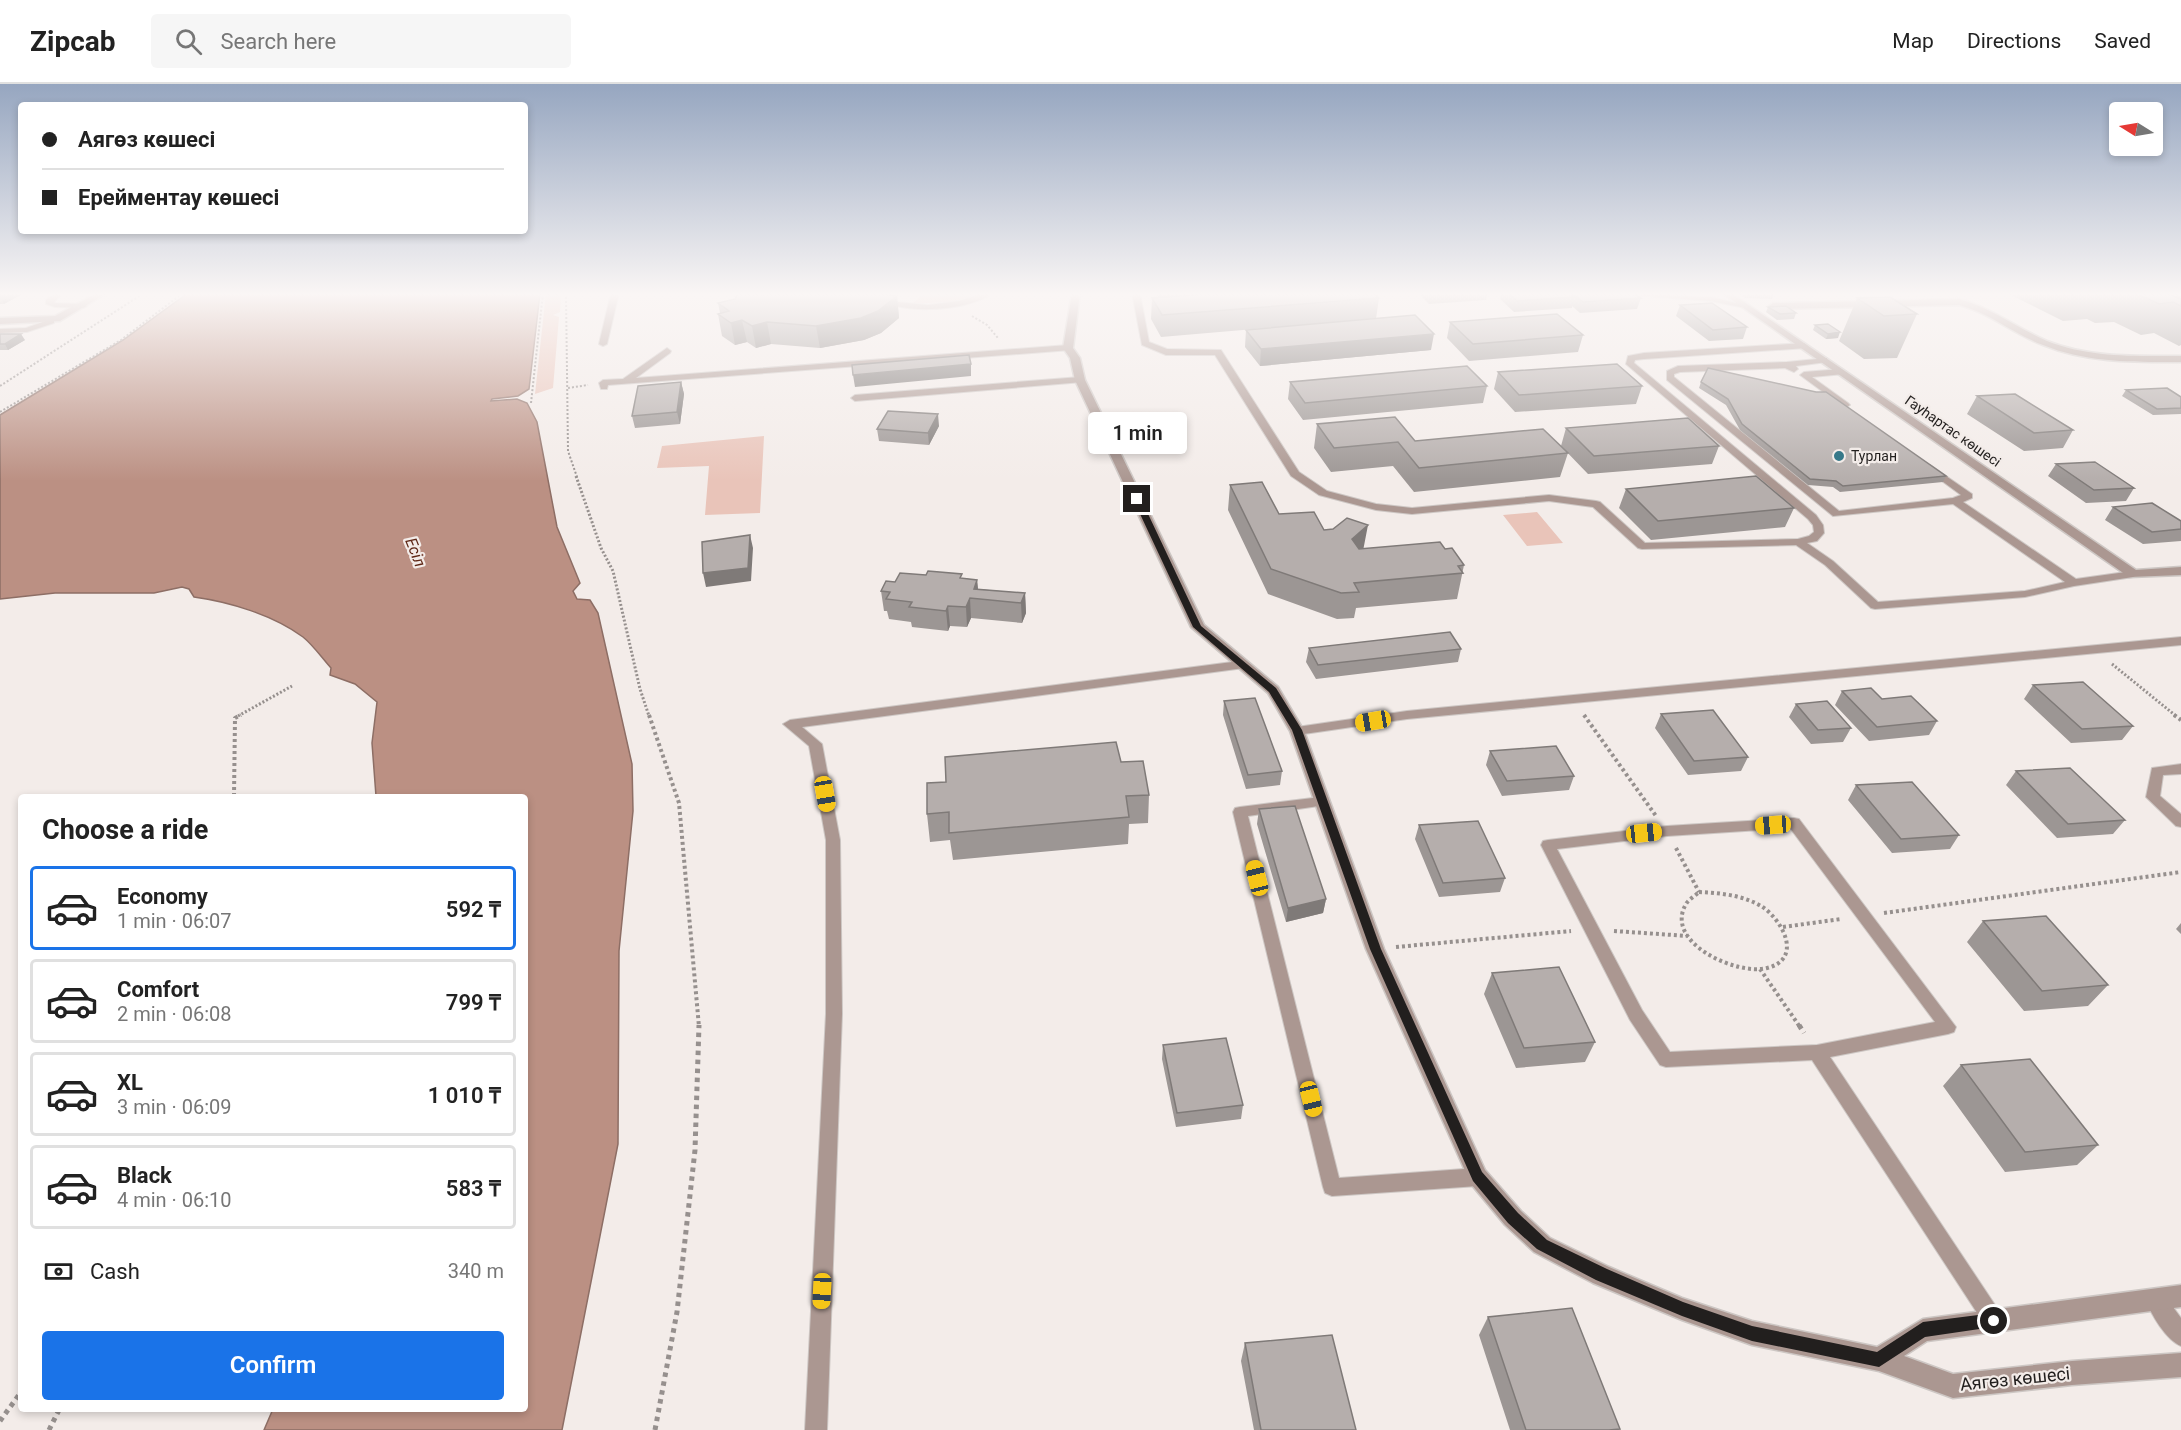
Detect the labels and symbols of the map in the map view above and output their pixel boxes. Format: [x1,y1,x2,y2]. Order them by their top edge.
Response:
north arrow [2109,102,2163,156]
street label: Гауhартас көшесі [1902,392,2004,470]
callout: 1 min [1088,412,1186,454]
place label: Турлан [1851,448,1897,464]
marker: Турлан [1832,449,1846,463]
route end [1123,485,1150,512]
water label: Есіл [401,535,430,569]
car [1354,709,1392,733]
car [813,775,837,813]
car [1754,815,1792,835]
car [1625,822,1663,844]
car [1244,858,1270,898]
car [1298,1079,1324,1119]
car [812,1273,832,1309]
route start [1980,1307,2007,1334]
street label: Аягөз көшесі [1959,1362,2071,1395]

